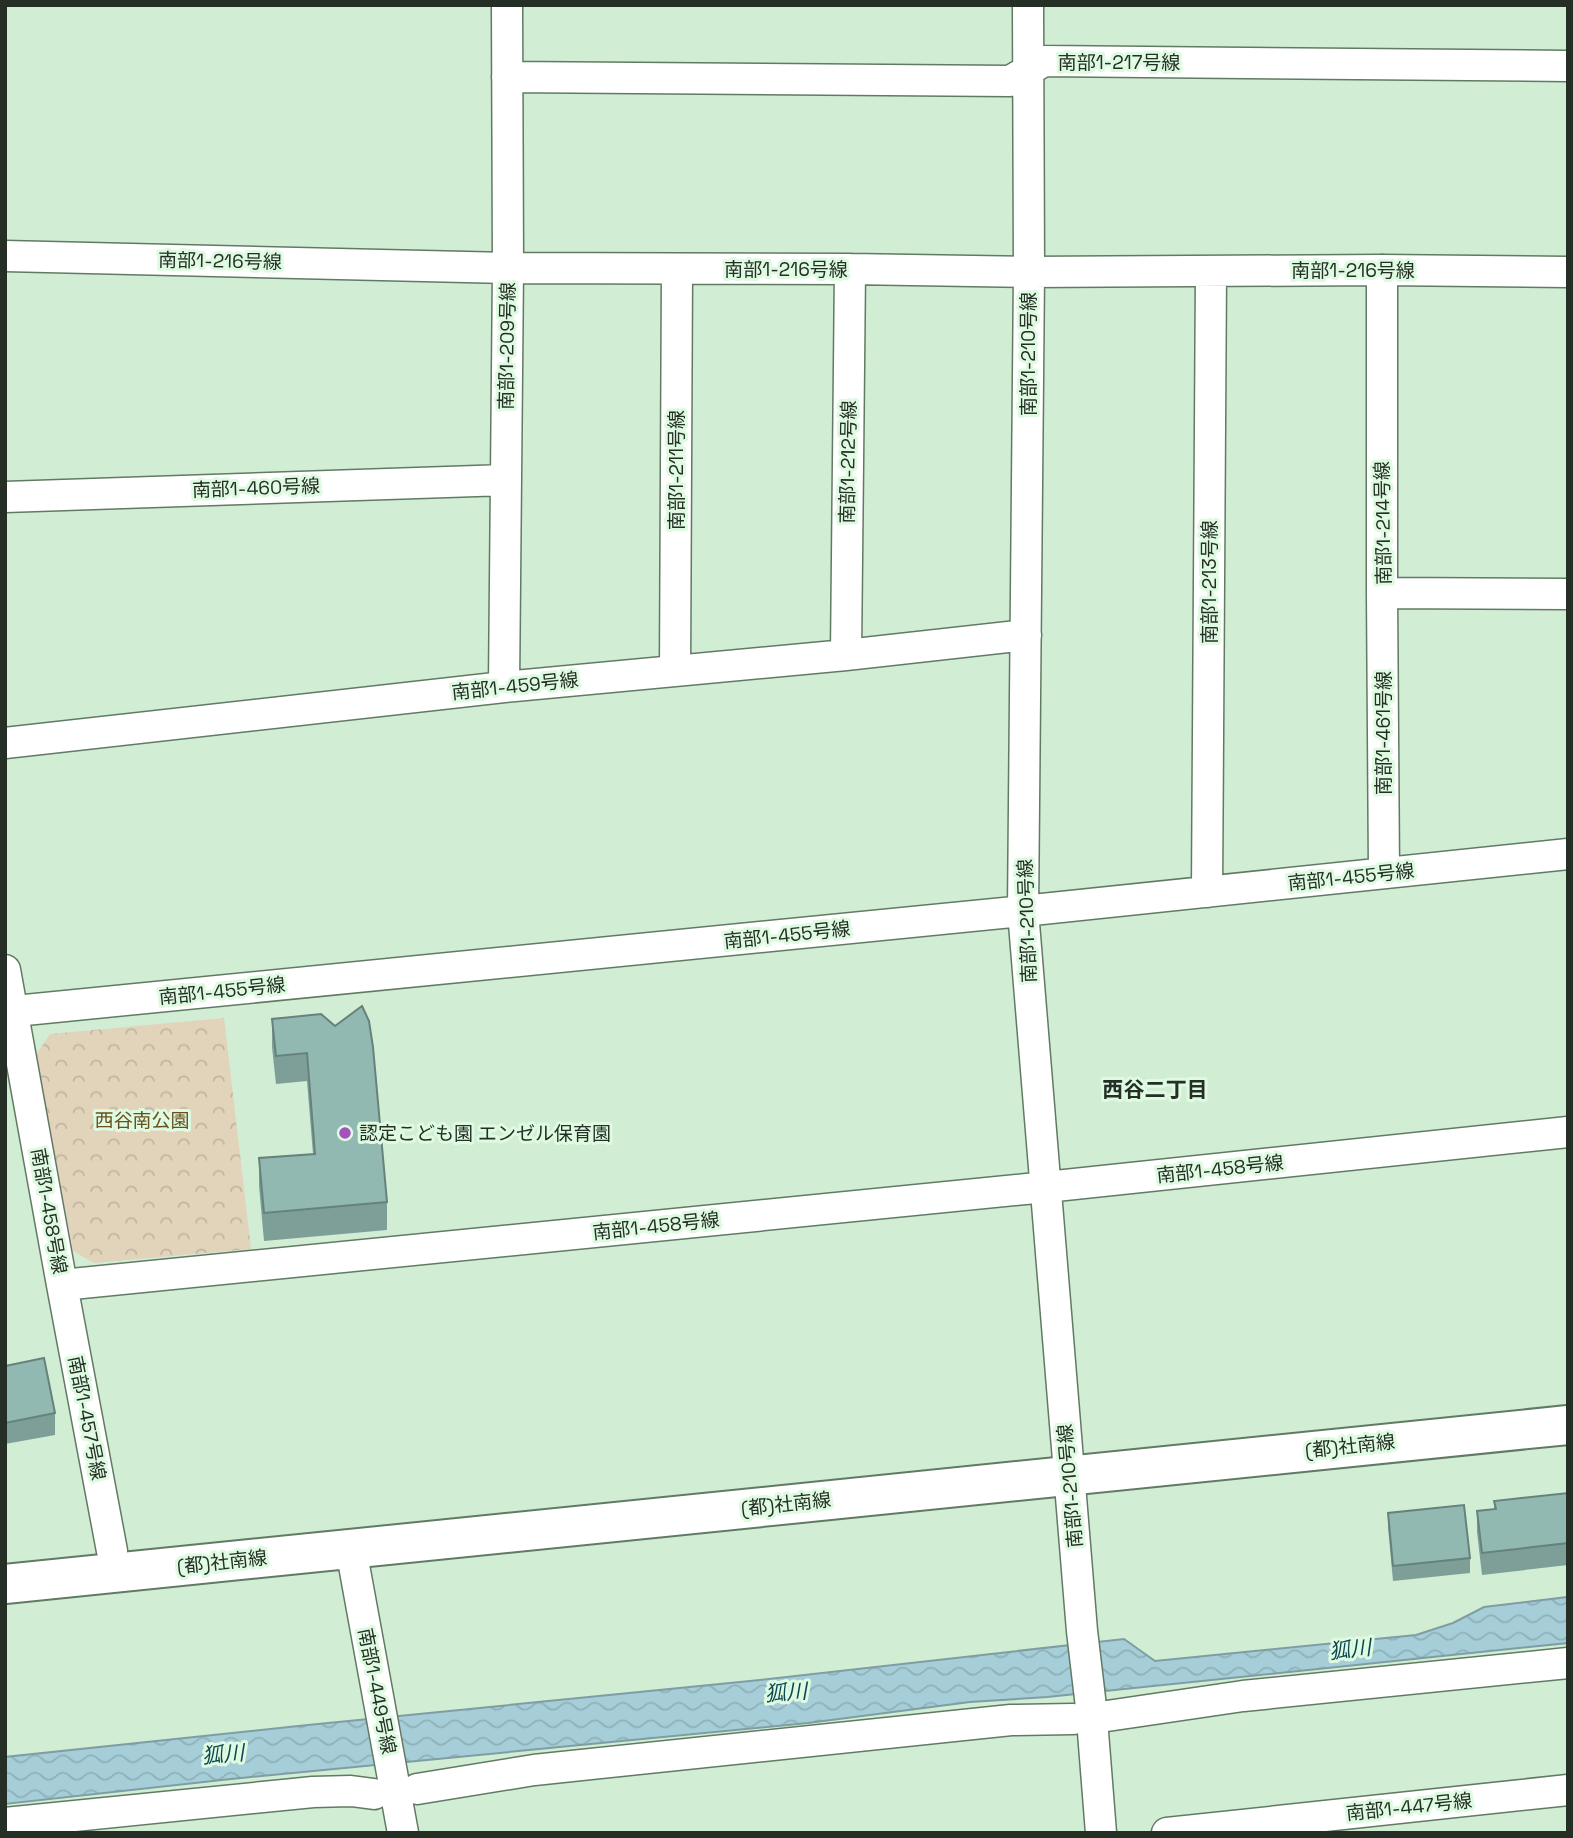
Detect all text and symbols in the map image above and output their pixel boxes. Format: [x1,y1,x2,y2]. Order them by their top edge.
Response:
street label: 南部1-217号線 [1058,50,1180,75]
street label: 南部1-216号線 [158,247,282,275]
street label: 南部1-216号線 [724,257,848,282]
street label: 南部1-216号線 [1291,258,1415,283]
street label: 南部1-209号線 [493,282,521,410]
street label: 南部1-210号線 [1016,292,1041,416]
street label: 南部1-212号線 [834,400,862,524]
street label: 南部1-211号線 [664,410,689,530]
street label: 南部1-214号線 [1369,461,1397,585]
street label: 南部1-460号線 [191,473,321,503]
street label: 南部1-213号線 [1197,520,1222,644]
street label: 南部1-459号線 [450,667,580,705]
street label: 南部1-461号線 [1371,671,1396,795]
street label: 南部1-455号線 [1286,858,1416,896]
street label: 南部1-210号線 [1012,859,1042,983]
street label: 南部1-455号線 [722,916,852,954]
street label: 南部1-455号線 [157,972,287,1010]
district label: 西谷二丁目 [1103,1076,1208,1103]
park label: 西谷南公園 [94,1108,190,1133]
place label: 認定こども園 エンゼル保育園 [359,1121,611,1146]
marker: 認定こども園 エンゼル保育園 [337,1125,353,1141]
street label: 南部1-458号線 [26,1146,72,1276]
street label: 南部1-458号線 [1155,1150,1285,1188]
street label: 南部1-458号線 [591,1207,721,1245]
street label: 南部1-457号線 [63,1354,111,1482]
street label: 南部1-210号線 [1052,1423,1088,1549]
street label: (都)社南線 [1304,1429,1396,1463]
street label: (都)社南線 [740,1487,832,1521]
street label: (都)社南線 [176,1545,268,1579]
street label: 南部1-449号線 [353,1626,401,1756]
water label: 狐川 [1328,1633,1374,1665]
water label: 狐川 [764,1677,810,1707]
water label: 狐川 [201,1739,247,1769]
street label: 南部1-447号線 [1345,1788,1473,1826]

